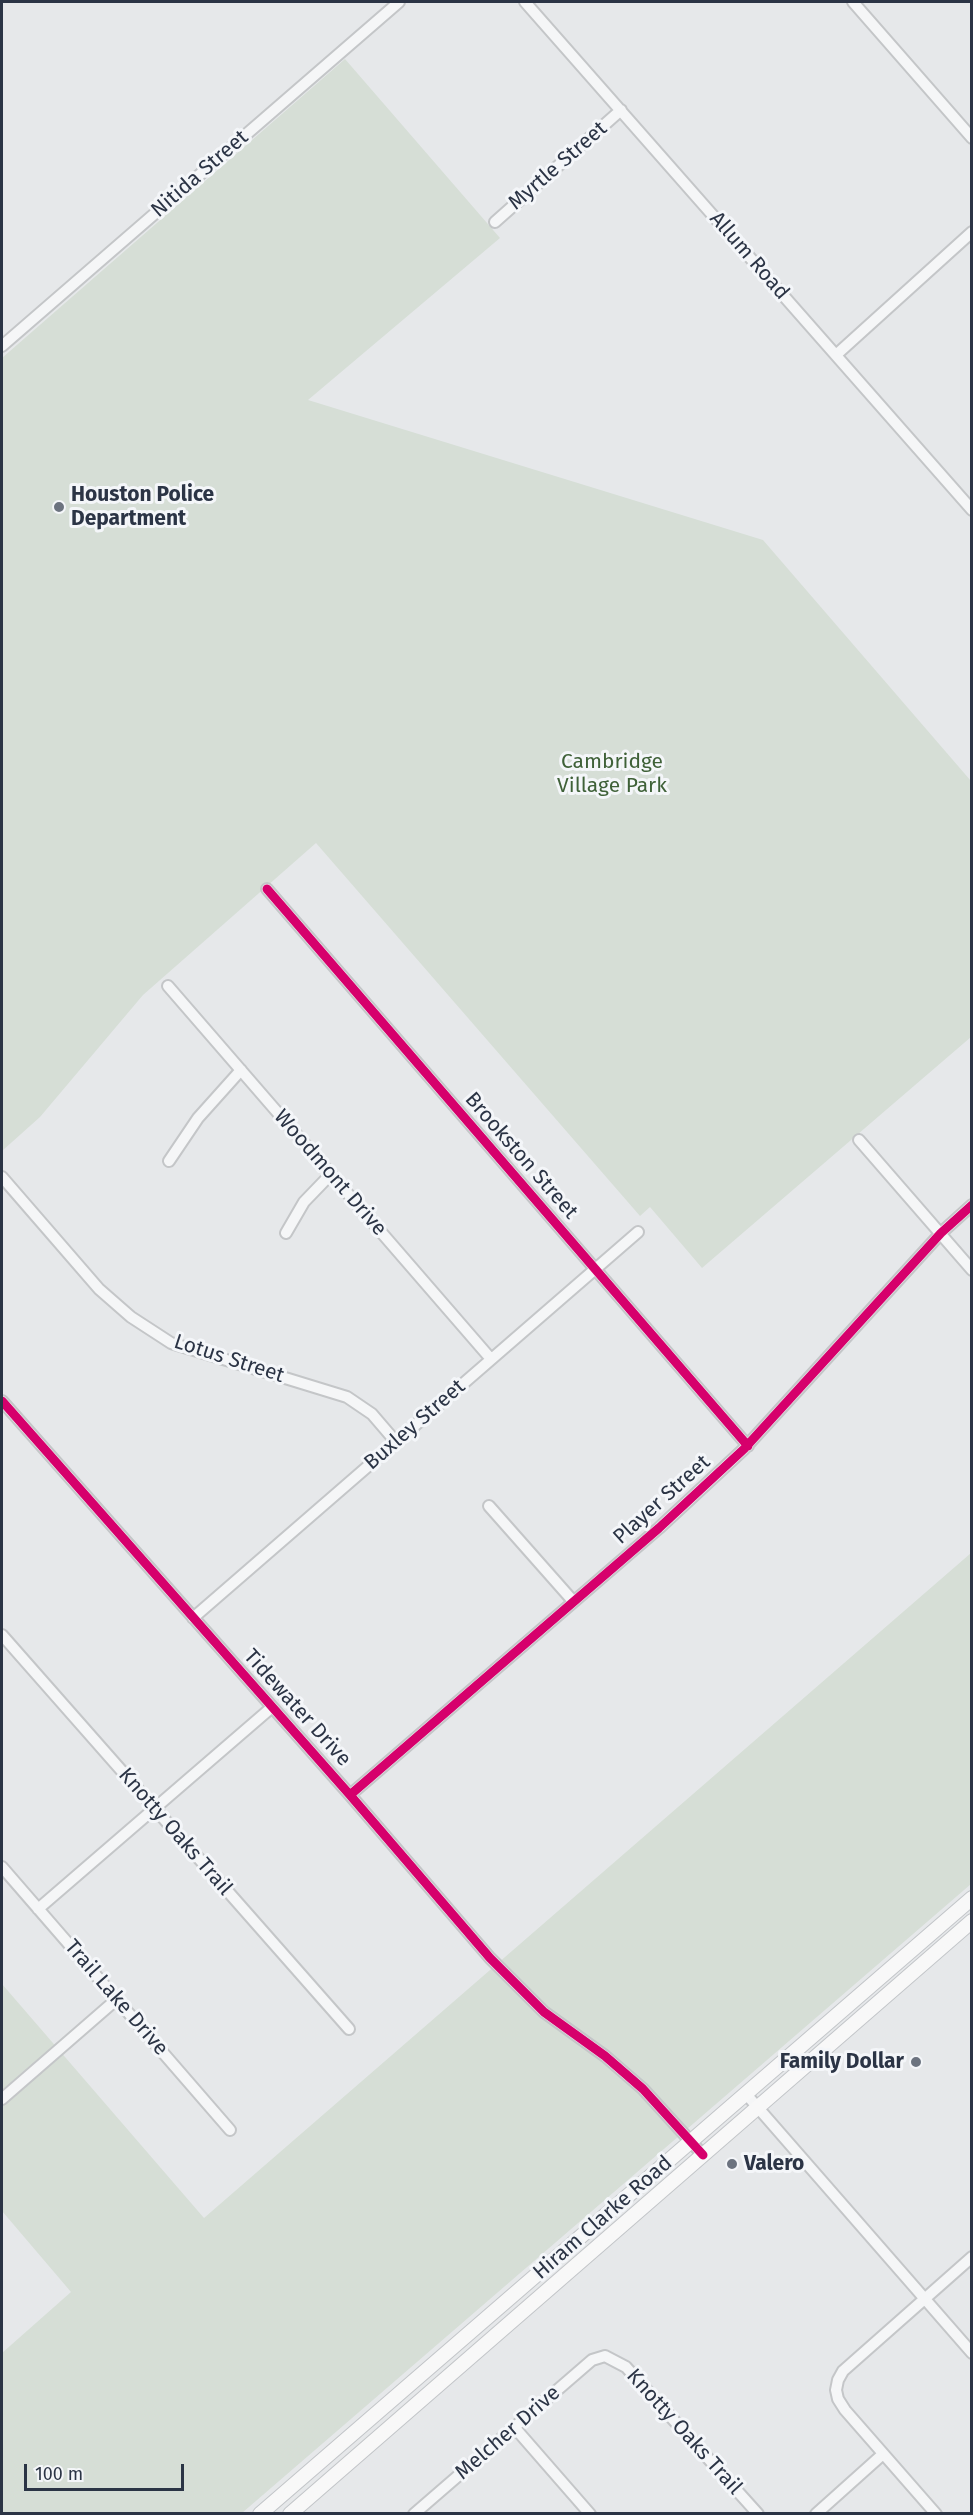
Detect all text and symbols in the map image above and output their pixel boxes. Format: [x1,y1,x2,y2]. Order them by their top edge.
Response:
street label: Myrtle Street [504,116,612,216]
street label: Nitida Street [146,125,254,223]
street label: Allum Road [704,207,794,305]
place label: Houston Police Department [71,482,214,532]
marker: Houston Police Department [52,500,66,514]
park label: Cambridge Village Park [557,749,667,799]
street label: Brookston Street [459,1088,583,1224]
street label: Woodmont Drive [268,1105,392,1241]
street label: Lotus Street [171,1329,287,1389]
street label: Buxley Street [359,1374,471,1476]
street label: Player Street [608,1450,716,1550]
street label: Tidewater Drive [238,1644,356,1772]
street label: Knotty Oaks Trail [113,1763,237,1901]
street label: Trail Lake Drive [59,1935,173,2061]
place label: Family Dollar [780,2049,904,2075]
marker: Family Dollar [909,2055,923,2069]
street label: Hiram Clarke Road [528,2151,678,2285]
place label: Valero [744,2151,804,2177]
marker: Valero [725,2157,739,2171]
street label: Knotty Oaks Trail [621,2364,747,2500]
street label: Melcher Drive [450,2381,566,2485]
scale bar [27,2452,188,2490]
text: 100 m [35,2463,83,2485]

